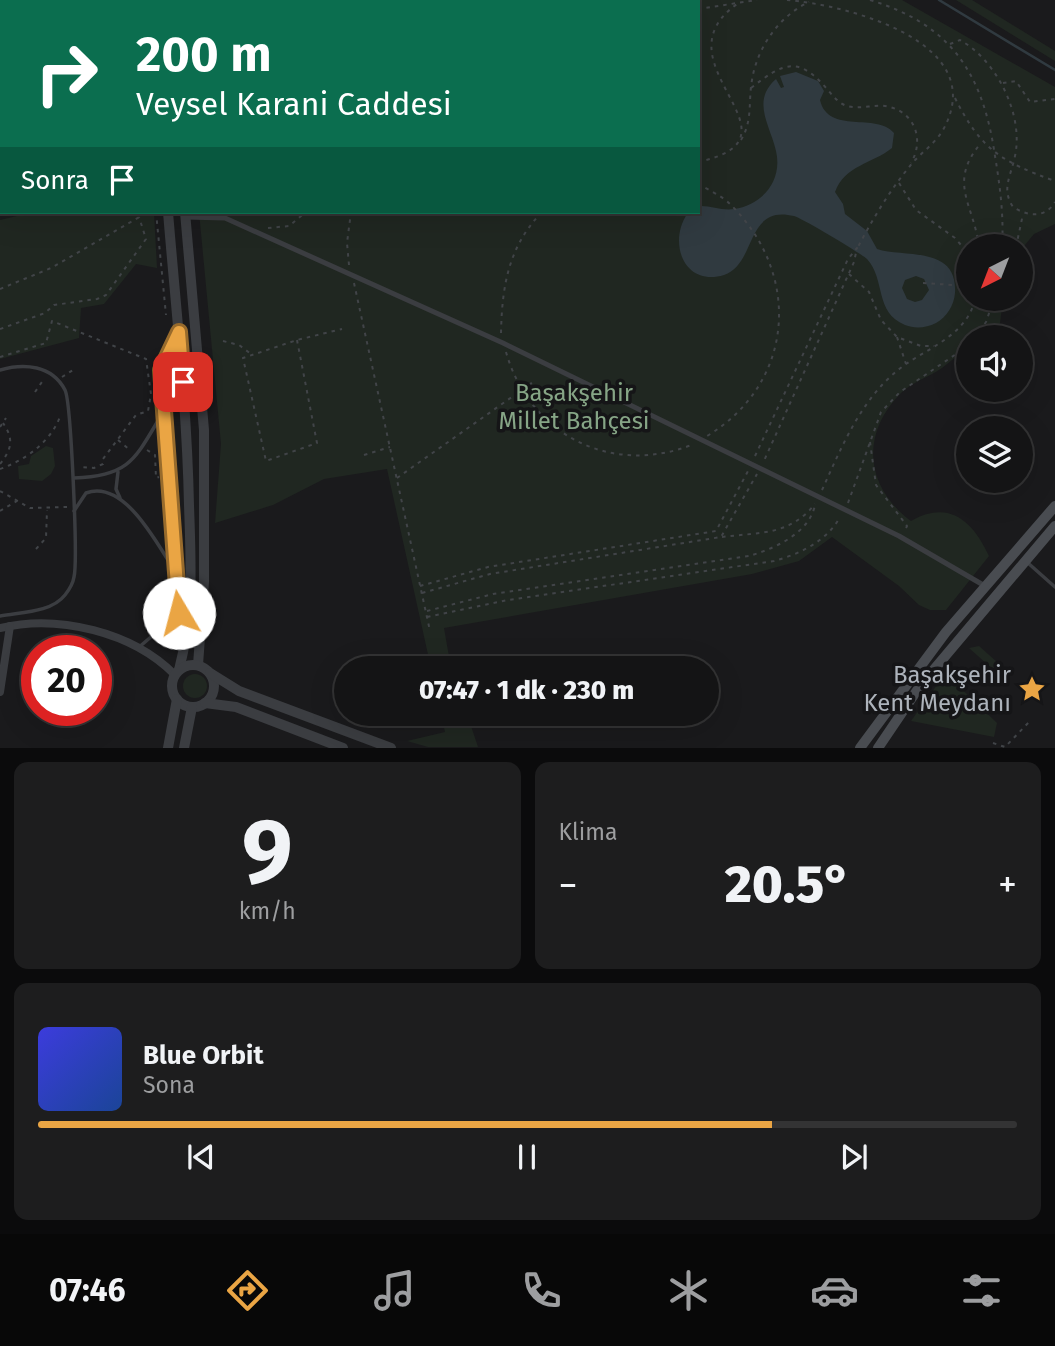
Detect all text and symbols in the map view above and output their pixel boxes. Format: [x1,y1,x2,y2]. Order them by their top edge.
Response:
text: 200 m [136,25,272,84]
icon: right [21,28,112,119]
text: Veysel Karani Caddesi [136,85,452,123]
icon: arrive [103,161,141,199]
text: Sonra [21,165,89,196]
north arrow [956,234,1032,312]
map controls [956,234,1033,493]
button: sound [956,325,1033,402]
pin [153,352,213,412]
icon: arrive [164,363,202,401]
park label: Başakşehir Millet Bahçesi [498,379,650,435]
button: layers [956,416,1033,493]
position arrow [142,576,216,650]
speed limit sign: 20 [21,635,112,726]
place label: Başakşehir Kent Meydanı [863,661,1012,717]
place icon: Başakşehir Kent Meydanı [1017,674,1047,704]
text: 07:47 · 1 dk · 230 m [419,675,634,706]
text: 9 [242,797,293,906]
text: Klima [559,818,618,846]
text: 20.5° [725,853,851,916]
text: − [559,862,578,908]
text: + [998,862,1017,908]
text: km/h [239,897,296,925]
text: Blue Orbit [143,1040,263,1071]
text: Sona [143,1071,195,1099]
icon: previous [182,1138,220,1176]
icon: pause [508,1138,546,1176]
icon: next [835,1138,873,1176]
icon: directions [223,1266,272,1315]
icon: music [370,1266,419,1315]
icon: phone [517,1266,566,1315]
icon: climate [664,1266,713,1315]
icon: car [810,1266,859,1315]
icon: filters [957,1266,1006,1315]
text: 07:46 [49,1271,126,1309]

